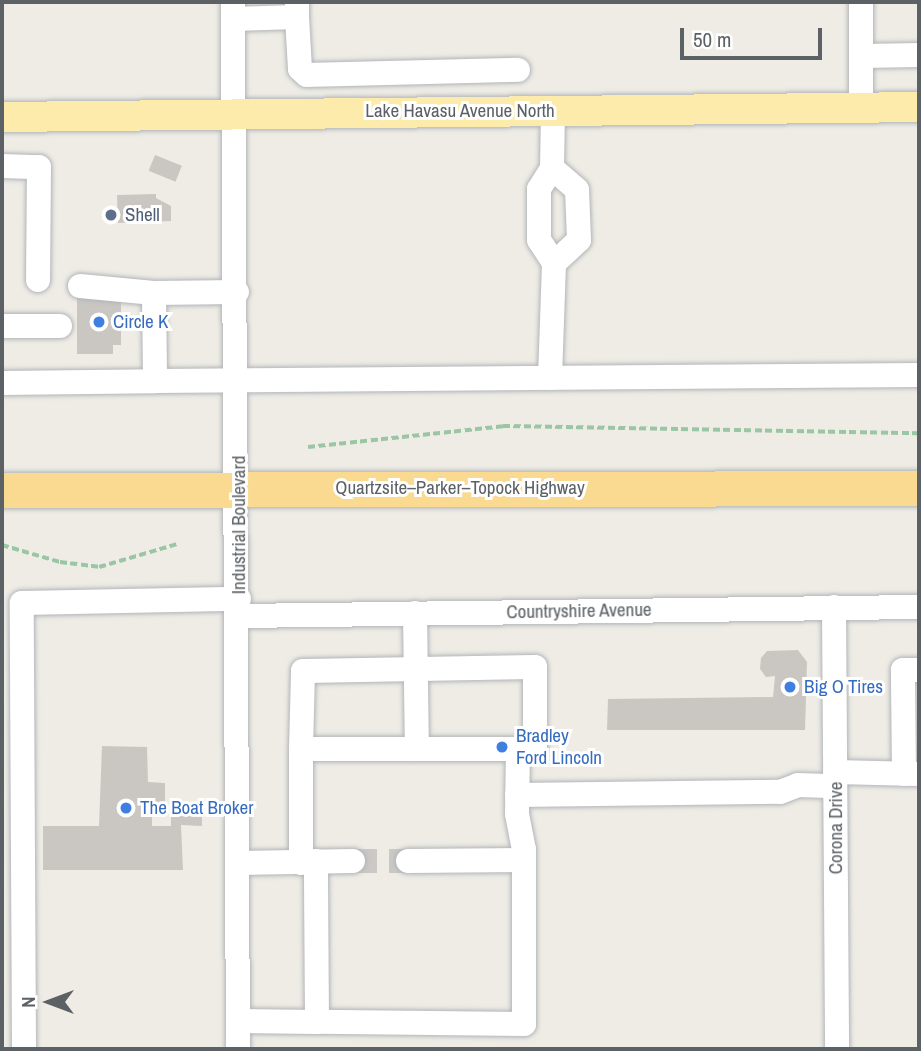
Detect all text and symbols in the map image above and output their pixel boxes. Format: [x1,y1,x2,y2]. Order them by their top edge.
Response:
scale bar [683,14,825,58]
text: 50 m [693,25,731,54]
street label: Lake Havasu Avenue North [365,100,555,122]
place label: Shell [125,204,160,226]
marker: Shell [103,207,119,223]
place label: Circle K [113,311,168,333]
marker: Circle K [91,314,107,330]
street label: Industrial Boulevard [228,456,250,594]
street label: Quartzsite–Parker–Topock Highway [335,477,585,499]
street label: Countryshire Avenue [506,598,652,624]
place label: Big O Tires [804,676,883,698]
marker: Big O Tires [782,679,798,695]
place label: Bradley Ford Lincoln [516,725,602,769]
marker: Bradley Ford Lincoln [494,739,510,755]
street label: Corona Drive [825,782,847,874]
place label: The Boat Broker [140,797,253,819]
marker: The Boat Broker [118,800,134,816]
north arrow [14,967,84,1037]
text: N [15,996,41,1008]

